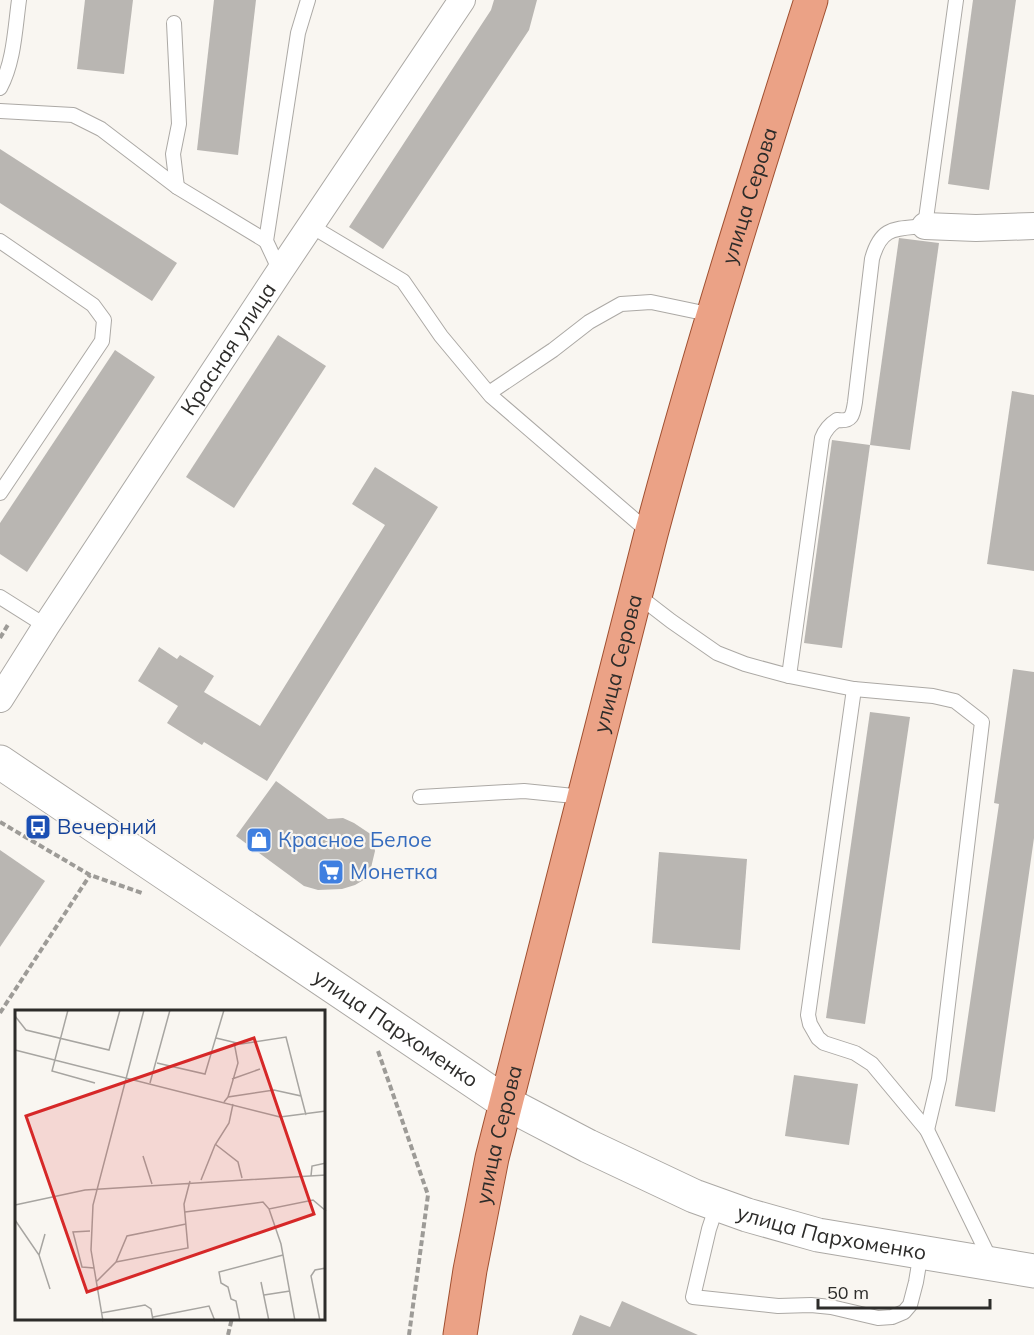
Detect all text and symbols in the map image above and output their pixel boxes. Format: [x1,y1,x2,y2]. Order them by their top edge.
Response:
street label: улица Серова [715,124,782,267]
street label: Красная улица [175,277,281,420]
street label: улица Серова [587,591,647,735]
bus stop icon: Вечерний [23,812,53,842]
place label: Вечерний [57,813,157,839]
shop icon: Красное Белое [244,825,274,855]
place label: Красное Белое [278,826,432,852]
supermarket icon: Монетка [316,857,346,887]
place label: Монетка [350,858,438,884]
street label: улица Пархоменко [309,963,484,1093]
inset map [15,1010,326,1320]
street label: улица Серова [469,1062,527,1206]
street label: улица Пархоменко [734,1198,929,1265]
scale bar [818,1272,990,1310]
text: 50 m [827,1281,869,1304]

